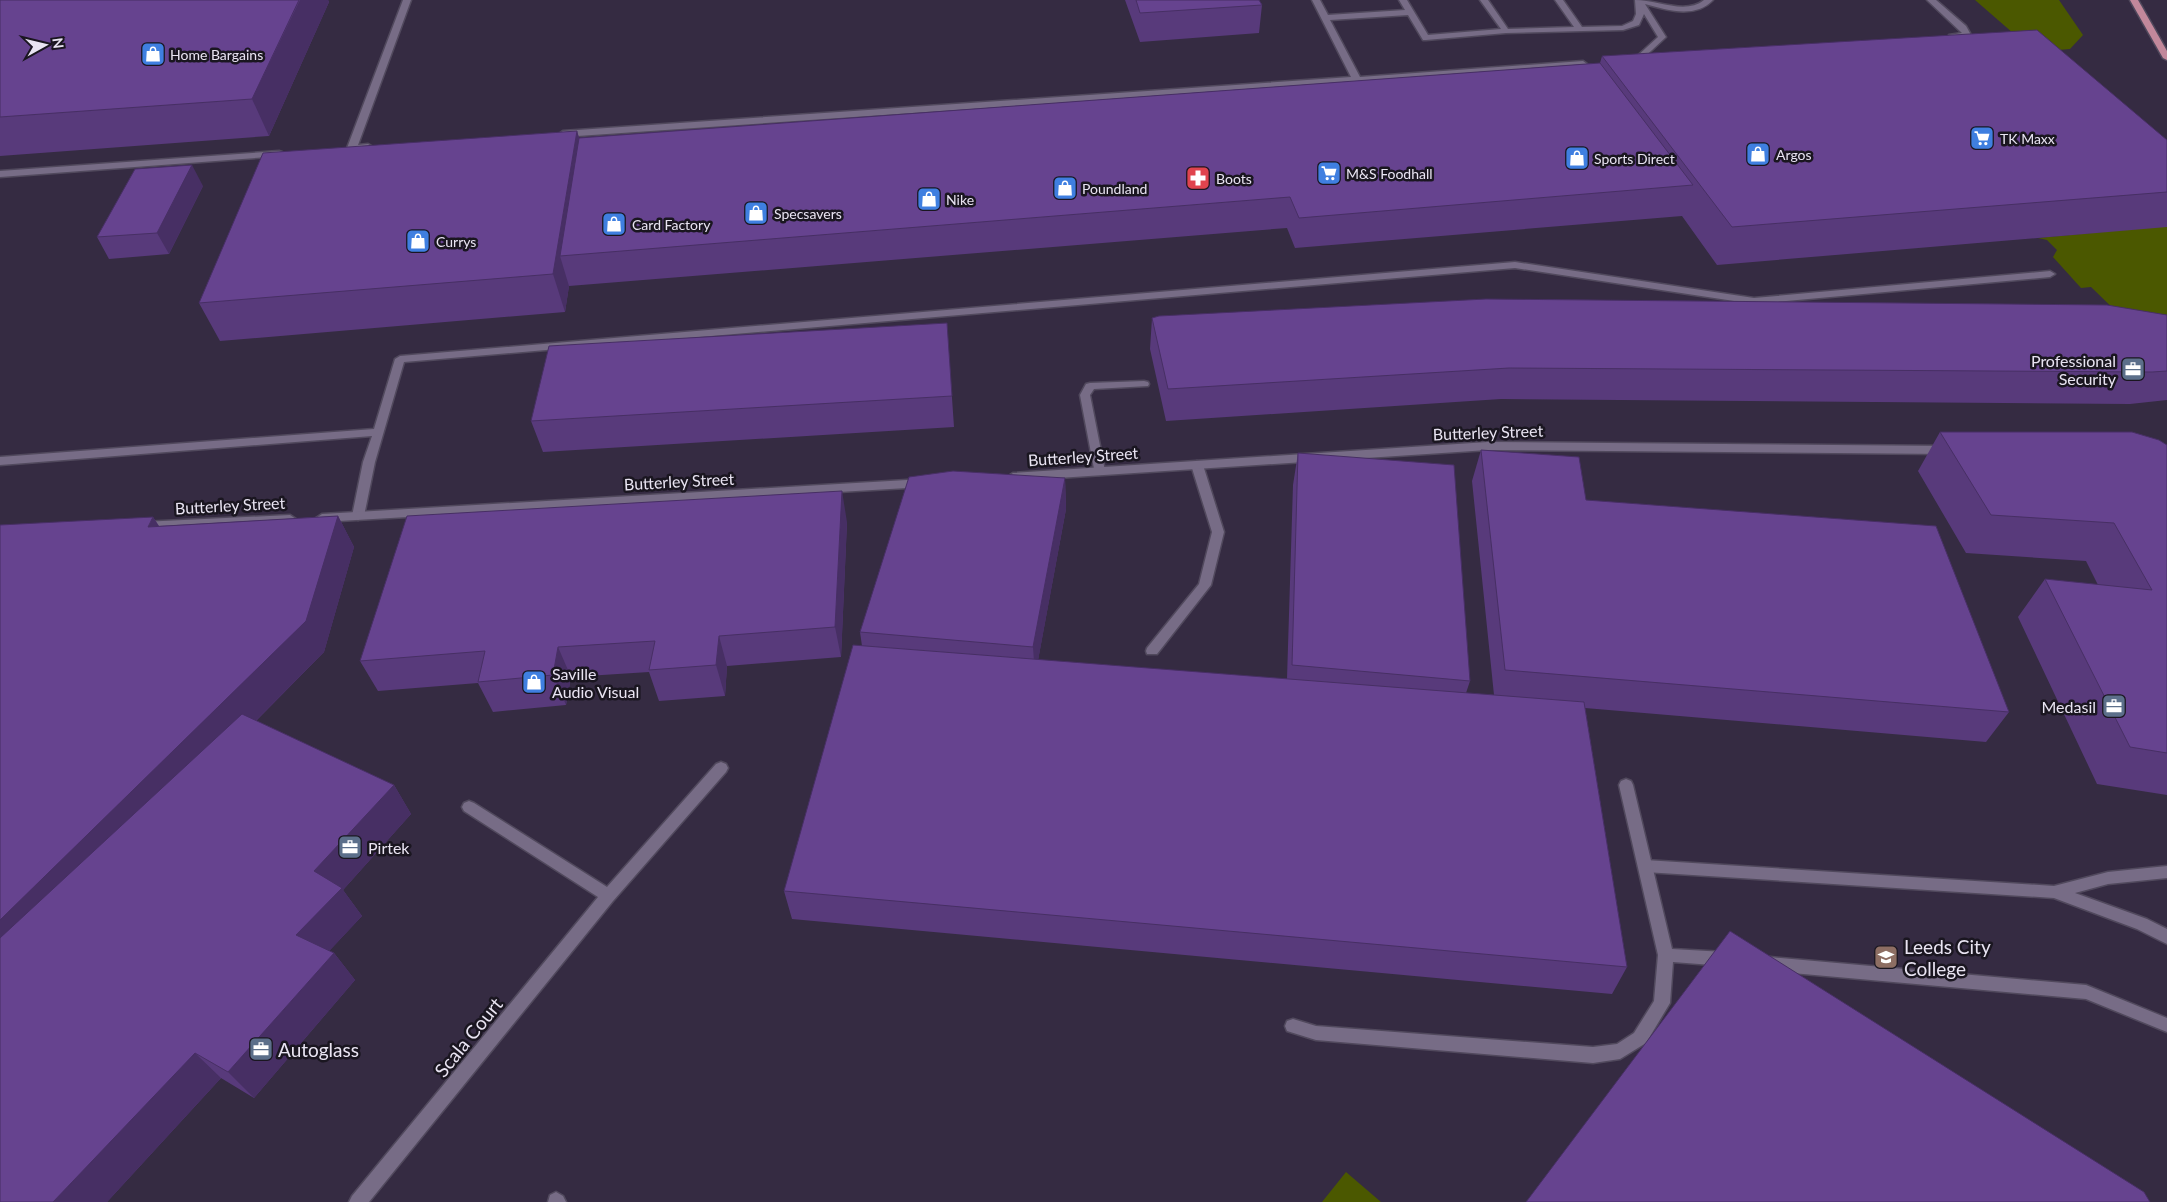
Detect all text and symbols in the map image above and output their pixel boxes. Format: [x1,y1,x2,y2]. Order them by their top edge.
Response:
north arrow [20,20,70,70]
text: N [49,37,68,50]
shop icon: Home Bargains [140,41,166,67]
place label: Home Bargains [170,46,263,63]
supermarket icon: TK Maxx [1969,125,1995,151]
place label: TK Maxx [2000,130,2055,147]
shop icon: Argos [1745,141,1771,167]
shop icon: Sports Direct [1564,145,1590,171]
place label: Argos [1776,146,1812,163]
place label: Sports Direct [1594,150,1675,167]
supermarket icon: M&S Foodhall [1316,160,1342,186]
pharmacy icon: Boots [1185,165,1211,191]
place label: M&S Foodhall [1346,165,1433,182]
place label: Boots [1216,170,1252,187]
shop icon: Poundland [1052,175,1078,201]
place label: Poundland [1082,180,1147,197]
shop icon: Nike [916,186,942,212]
place label: Nike [946,191,974,208]
shop icon: Specsavers [743,200,769,226]
place label: Specsavers [774,205,842,222]
shop icon: Card Factory [601,211,627,237]
place label: Card Factory [632,216,711,233]
shop icon: Currys [405,228,431,254]
place label: Currys [436,233,476,250]
place label: Professional Security [2031,351,2117,388]
office icon: Professional Security [2120,356,2146,382]
street label: Butterley Street [1433,421,1544,443]
street label: Butterley Street [1027,443,1139,469]
street label: Butterley Street [623,469,735,493]
street label: Butterley Street [174,493,286,517]
place label: Saville Audio Visual [552,664,639,701]
shop icon: Saville Audio Visual [521,669,547,695]
office icon: Medasil [2101,693,2127,719]
place label: Medasil [2041,697,2096,716]
office icon: Pirtek [337,834,363,860]
place label: Pirtek [368,838,410,857]
place label: Leeds City College [1904,935,1991,980]
school or university icon: Leeds City College [1873,944,1899,970]
street label: Scala Court [429,993,507,1081]
office icon: Autoglass [248,1036,274,1062]
place label: Autoglass [278,1038,359,1061]

